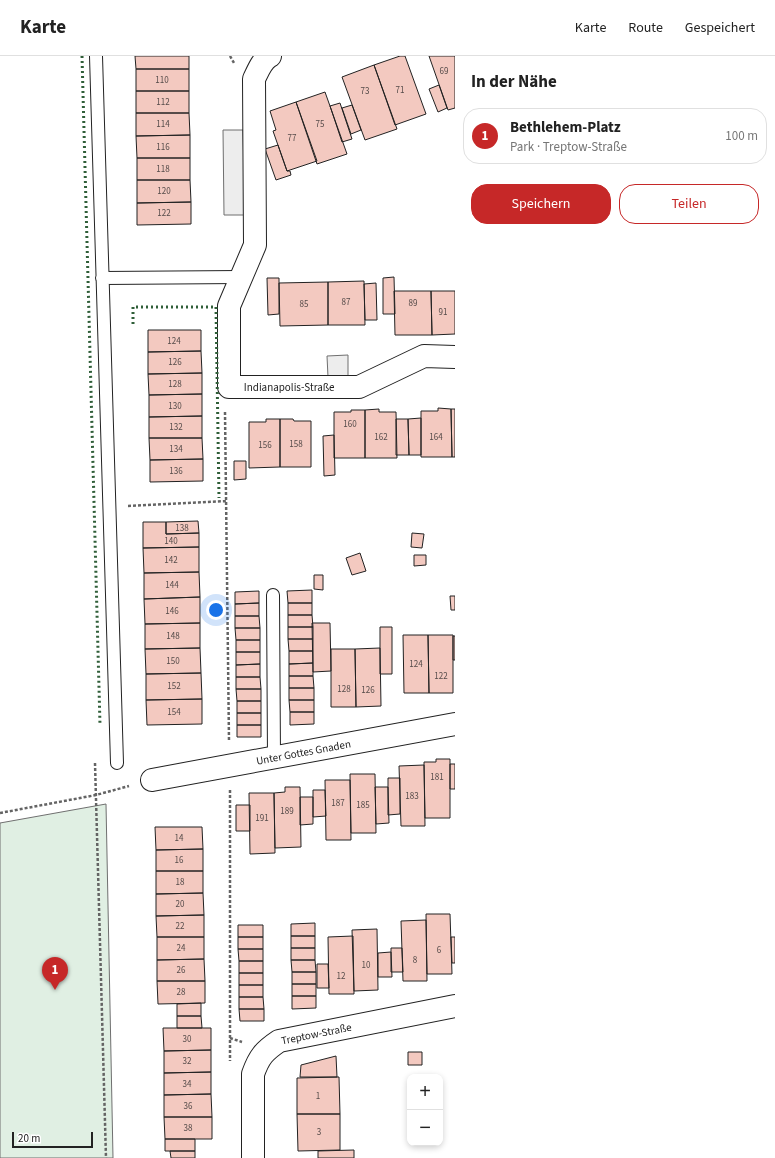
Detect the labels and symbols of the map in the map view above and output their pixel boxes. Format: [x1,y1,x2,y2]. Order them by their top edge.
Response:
house number: 69 [440,65,449,78]
house number: 110 [155,74,169,87]
house number: 71 [396,84,404,97]
house number: 73 [361,85,370,98]
house number: 112 [156,96,170,109]
house number: 114 [156,118,170,131]
house number: 75 [316,118,325,131]
house number: 77 [288,132,297,145]
house number: 116 [156,141,170,154]
house number: 118 [156,163,170,176]
house number: 120 [157,185,171,198]
house number: 122 [157,207,171,220]
house number: 87 [342,296,351,309]
house number: 89 [409,297,418,310]
house number: 85 [300,298,309,311]
house number: 91 [439,306,447,319]
house number: 124 [167,335,181,348]
house number: 126 [168,356,182,369]
house number: 128 [168,378,182,391]
street label: Indianapolis-Straße [244,380,335,395]
house number: 130 [168,400,182,413]
house number: 160 [343,418,357,431]
house number: 132 [169,421,183,434]
house number: 162 [374,431,388,444]
house number: 164 [429,431,443,444]
house number: 158 [289,438,303,451]
house number: 156 [258,439,272,452]
house number: 134 [169,443,183,456]
house number: 136 [169,465,183,478]
house number: 138 [175,522,189,535]
house number: 140 [164,535,178,548]
house number: 142 [164,554,178,567]
house number: 144 [165,579,179,592]
your location [206,600,226,620]
house number: 146 [165,605,179,618]
house number: 148 [166,630,180,643]
house number: 150 [166,655,180,668]
house number: 124 [409,658,423,671]
house number: 122 [434,670,448,683]
house number: 152 [167,680,181,693]
house number: 128 [337,683,351,696]
house number: 126 [361,684,375,697]
house number: 154 [167,706,181,719]
street label: Unter Gottes Gnaden [255,736,352,769]
house number: 181 [430,771,444,784]
house number: 183 [405,790,419,803]
house number: 187 [331,797,345,810]
house number: 185 [356,799,370,812]
house number: 189 [280,805,294,818]
house number: 191 [255,812,269,825]
house number: 14 [175,832,184,845]
house number: 16 [175,854,184,867]
house number: 18 [176,876,185,889]
house number: 20 [176,898,185,911]
house number: 22 [176,920,185,933]
house number: 24 [177,942,186,955]
house number: 6 [437,944,442,957]
house number: 8 [413,954,418,967]
pin: 1 [42,957,68,990]
house number: 10 [362,959,371,972]
house number: 26 [177,964,186,977]
house number: 12 [337,970,346,983]
house number: 28 [177,986,186,999]
street label: Treptow-Straße [280,1020,353,1048]
house number: 30 [183,1033,192,1046]
house number: 32 [183,1055,192,1068]
house number: 34 [183,1078,192,1091]
house number: 1 [316,1090,320,1103]
house number: 36 [184,1100,193,1113]
house number: 38 [184,1122,193,1135]
house number: 3 [317,1126,322,1139]
scale bar [12,1130,93,1149]

